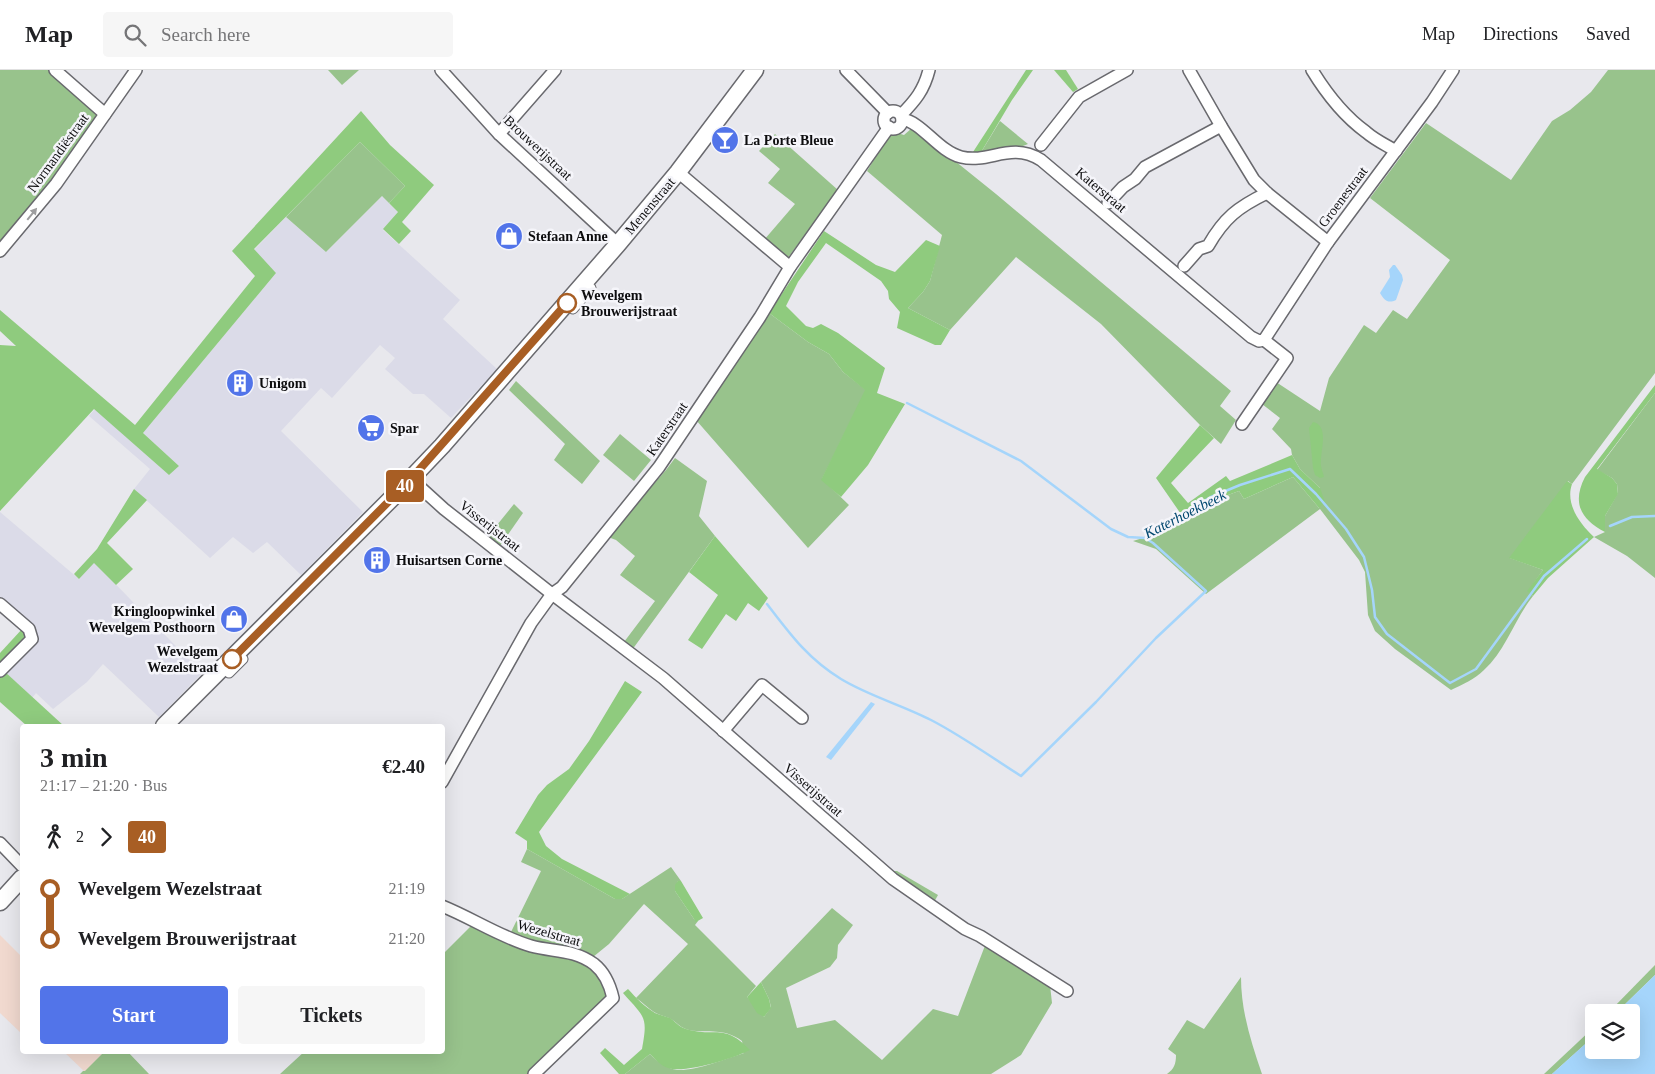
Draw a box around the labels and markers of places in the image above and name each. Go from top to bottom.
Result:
bar icon: La Porte Bleue [710,125,740,155]
place label: La Porte Bleue [744,133,833,148]
shop icon: Stefaan Anne [494,221,524,251]
place label: Stefaan Anne [528,229,608,244]
place label: Wevelgem Brouwerijstraat [581,288,677,319]
marker: Wevelgem Brouwerijstraat [557,293,577,313]
building icon: Unigom [225,368,255,398]
place label: Unigom [259,376,307,391]
supermarket icon: Spar [356,413,386,443]
place label: Spar [390,421,419,436]
building icon: Huisartsen Corne [362,545,392,575]
place label: Huisartsen Corne [396,553,502,568]
place label: Kringloopwinkel Wevelgem Posthoorn [89,604,215,635]
shop icon: Kringloopwinkel Wevelgem Posthoorn [219,604,249,634]
place label: Wevelgem Wezelstraat [147,644,218,675]
marker: Wevelgem Wezelstraat [222,649,242,669]

